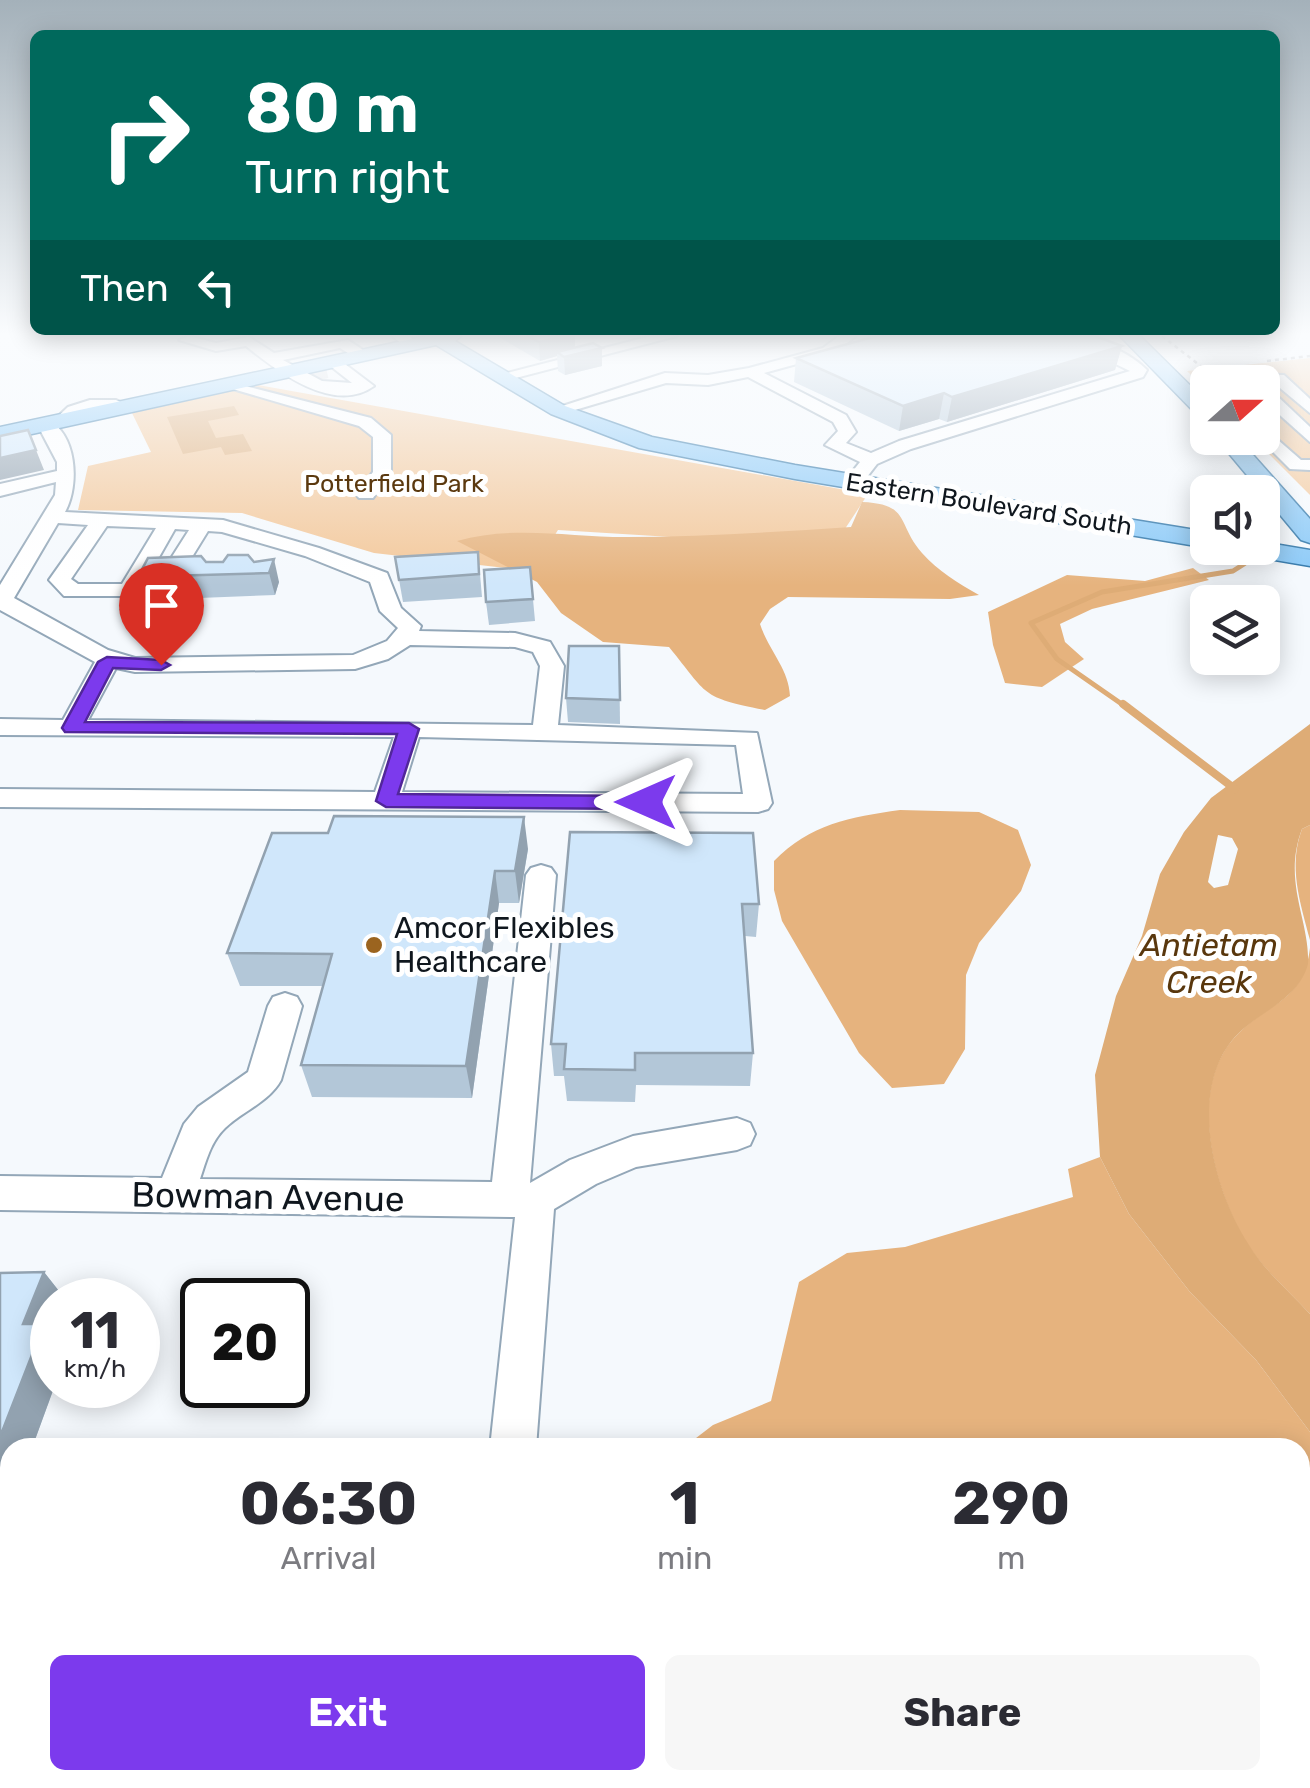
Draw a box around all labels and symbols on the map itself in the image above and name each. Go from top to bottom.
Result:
north arrow [1190,365,1280,455]
street label: Eastern Boulevard South [844,467,1134,541]
park label: Potterfield Park [304,469,484,498]
pin [119,563,204,666]
position arrow [594,750,698,854]
place label: Amcor Flexibles Healthcare [394,910,615,980]
water label: Antietam Creek [1138,926,1278,1001]
marker: Amcor Flexibles Healthcare [363,934,385,956]
street label: Bowman Avenue [131,1174,405,1220]
speed limit sign: 20 [180,1278,310,1408]

